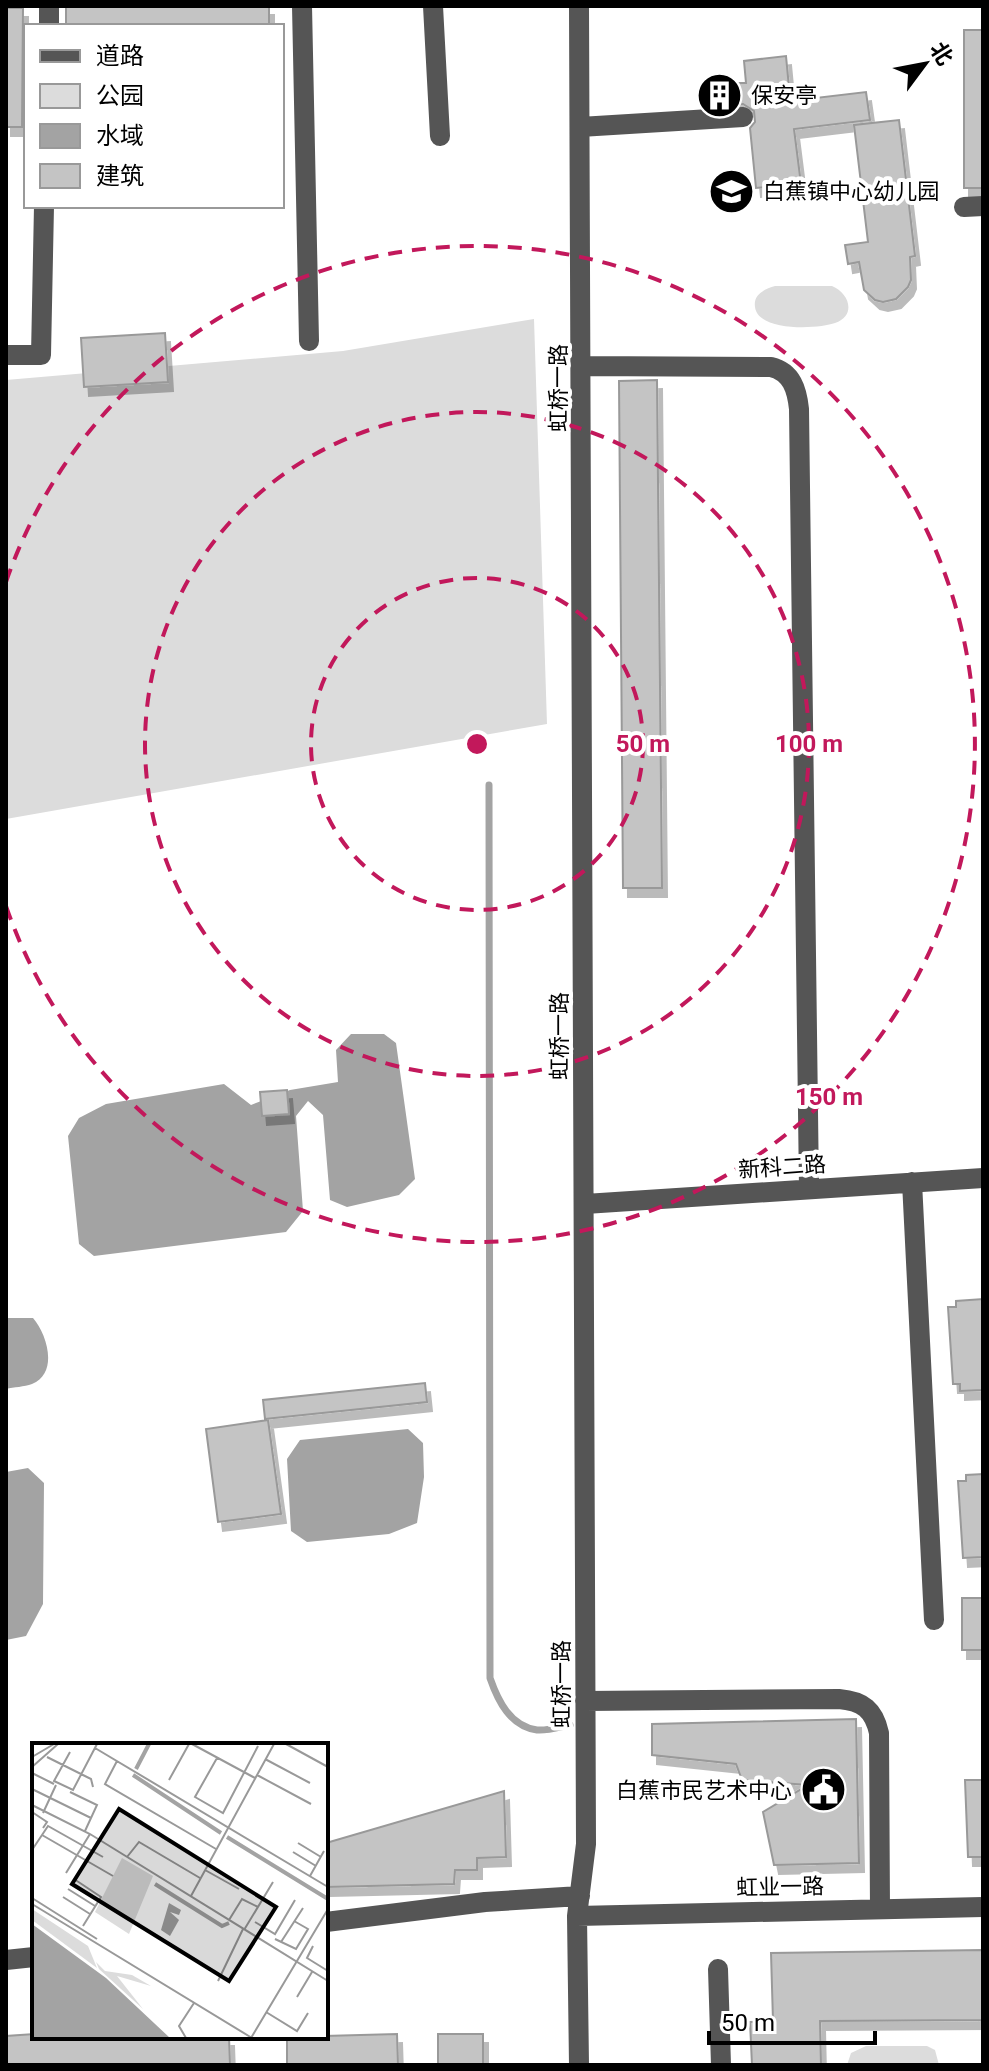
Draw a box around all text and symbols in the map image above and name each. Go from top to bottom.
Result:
legend [24,24,284,208]
north arrow [885,24,965,104]
text: 北 [925,38,958,70]
text: 道路 [96,42,144,70]
building icon: 保安亭 [696,71,744,119]
text: 公园 [96,82,144,110]
place label: 保安亭 [751,83,817,108]
text: 水域 [96,122,144,150]
text: 建筑 [96,162,144,190]
school or university icon: 白蕉镇中心幼儿园 [708,167,756,215]
place label: 白蕉镇中心幼儿园 [763,179,939,204]
street label: 虹桥一路 [546,344,571,432]
centre of rings [463,730,491,758]
text: 50 m [616,730,670,758]
text: 100 m [775,730,843,758]
street label: 虹桥一路 [547,992,572,1080]
text: 150 m [795,1083,863,1111]
street label: 新科二路 [737,1151,827,1183]
street label: 虹桥一路 [549,1640,574,1728]
inset map [32,1743,328,2039]
public building icon: 白蕉市民艺术中心 [799,1766,847,1814]
place label: 白蕉市民艺术中心 [616,1778,792,1803]
street label: 虹业一路 [736,1874,824,1900]
scale bar [709,1995,875,2045]
text: 50 m [721,2009,775,2037]

